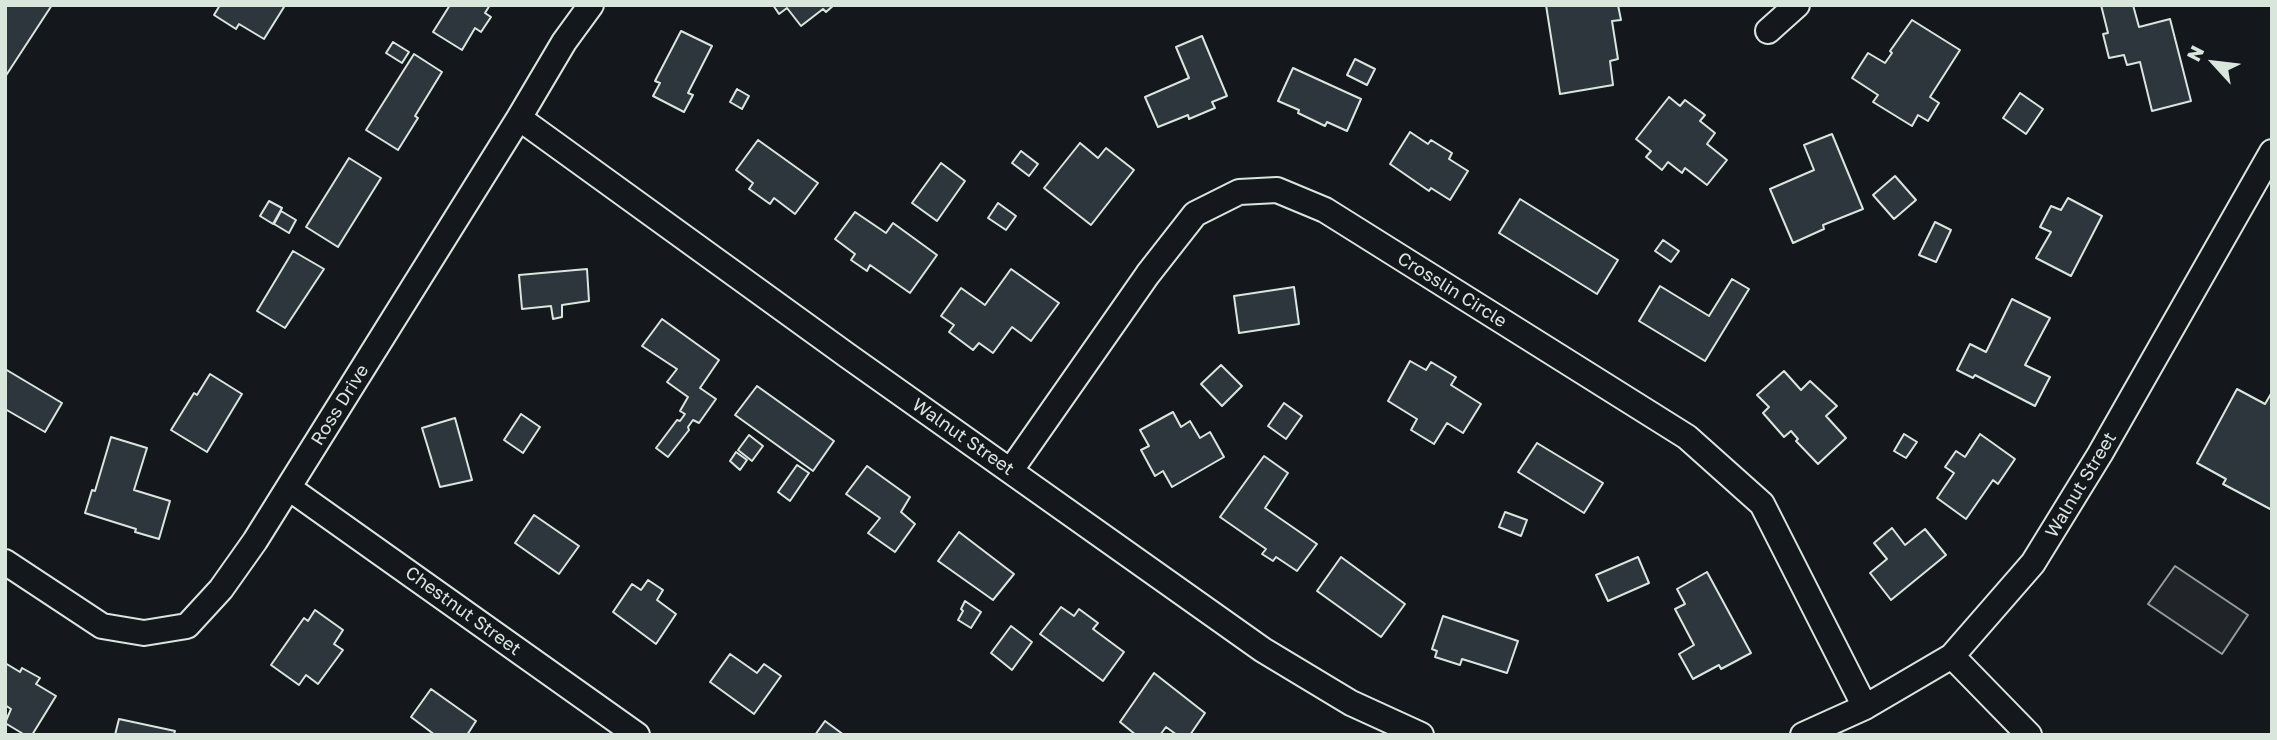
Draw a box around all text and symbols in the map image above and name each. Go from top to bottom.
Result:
north arrow [2179,28,2249,98]
text: N [2181,42,2208,65]
street label: Crosslin Circle [1393,248,1511,332]
street label: Ross Drive [307,361,373,449]
street label: Walnut Street [908,394,1018,480]
street label: Walnut Street [2041,428,2121,542]
street label: Chestnut Street [401,562,525,660]

